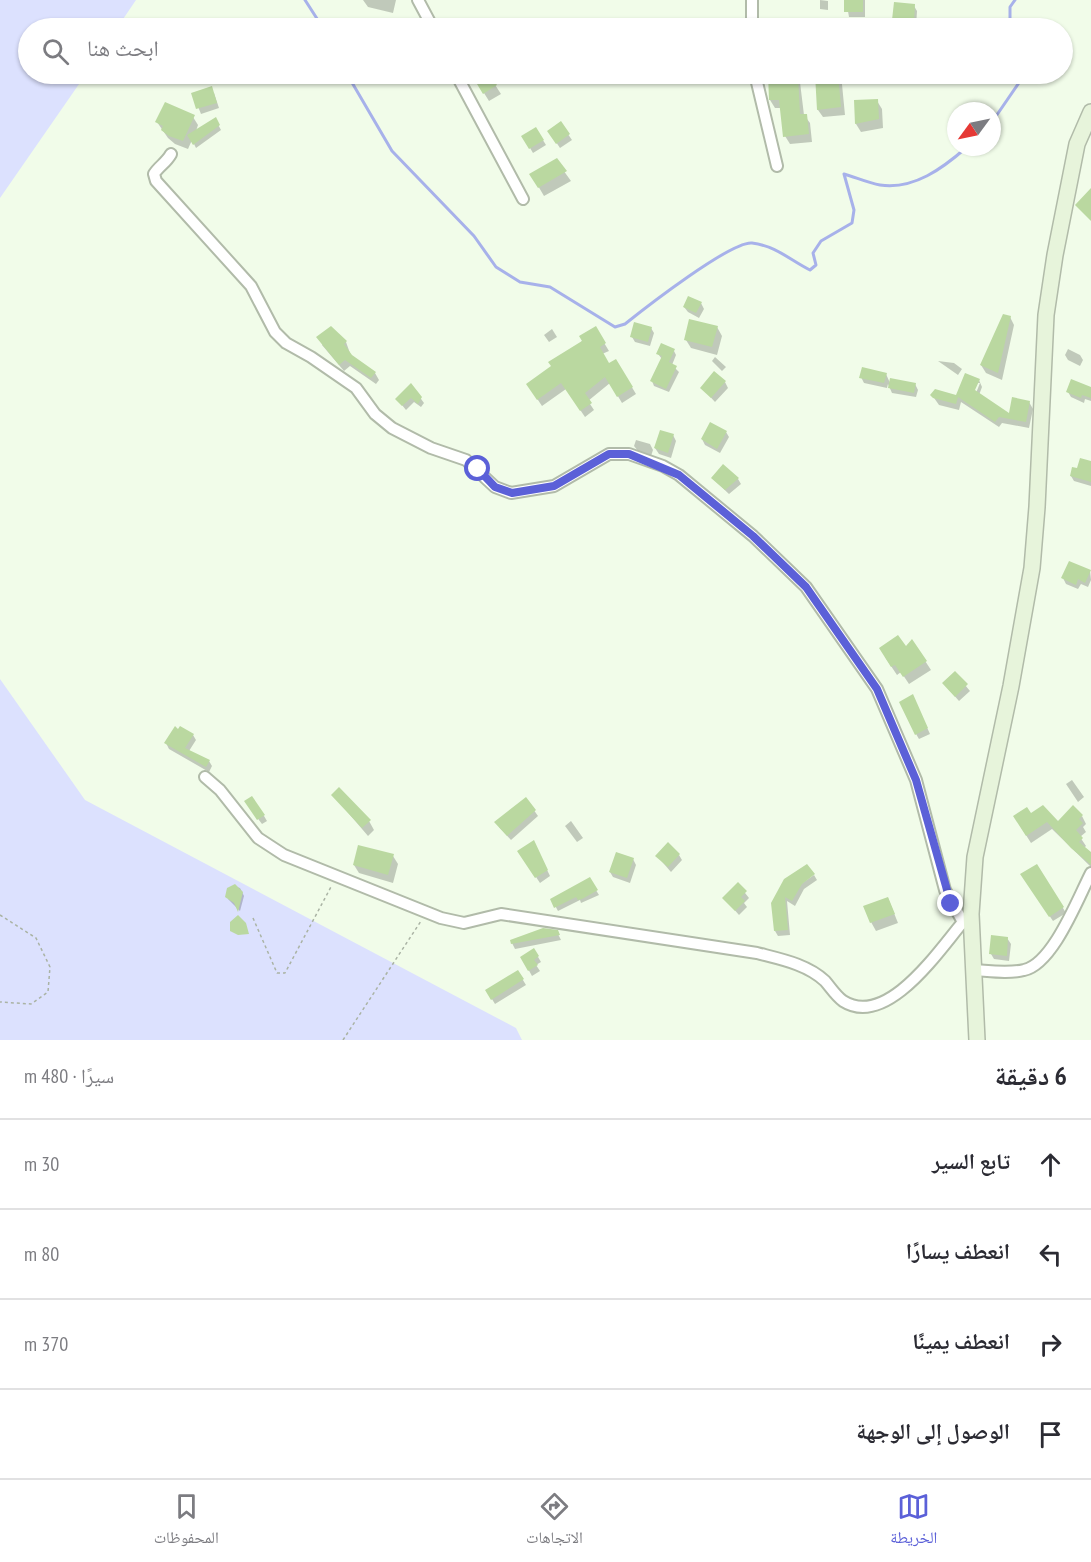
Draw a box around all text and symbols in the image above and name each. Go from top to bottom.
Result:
search box [18,18,1073,84]
text: ابحث هنا [87,34,159,62]
icon: search [39,35,72,68]
north arrow [947,102,1001,156]
route start [464,455,490,481]
route end [937,890,963,916]
text: 6 دقيقة [995,1059,1067,1092]
text: سيرًا · 480 m [24,1063,114,1089]
text: تابع السير [932,1147,1010,1175]
icon: ahead [1034,1148,1067,1181]
text: 30 m [24,1151,59,1177]
text: انعطف يسارًا [906,1237,1010,1265]
icon: left [1034,1238,1067,1271]
text: 80 m [24,1241,59,1267]
text: انعطف يمينًا [912,1327,1010,1355]
icon: right [1034,1328,1067,1361]
text: 370 m [24,1331,68,1357]
text: الوصول إلى الوجهة [856,1417,1010,1445]
icon: arrive [1034,1418,1067,1451]
tab: المحفوظات [154,1490,219,1553]
tab: الاتجاهات [526,1490,583,1553]
tab: الخريطة [890,1490,937,1553]

